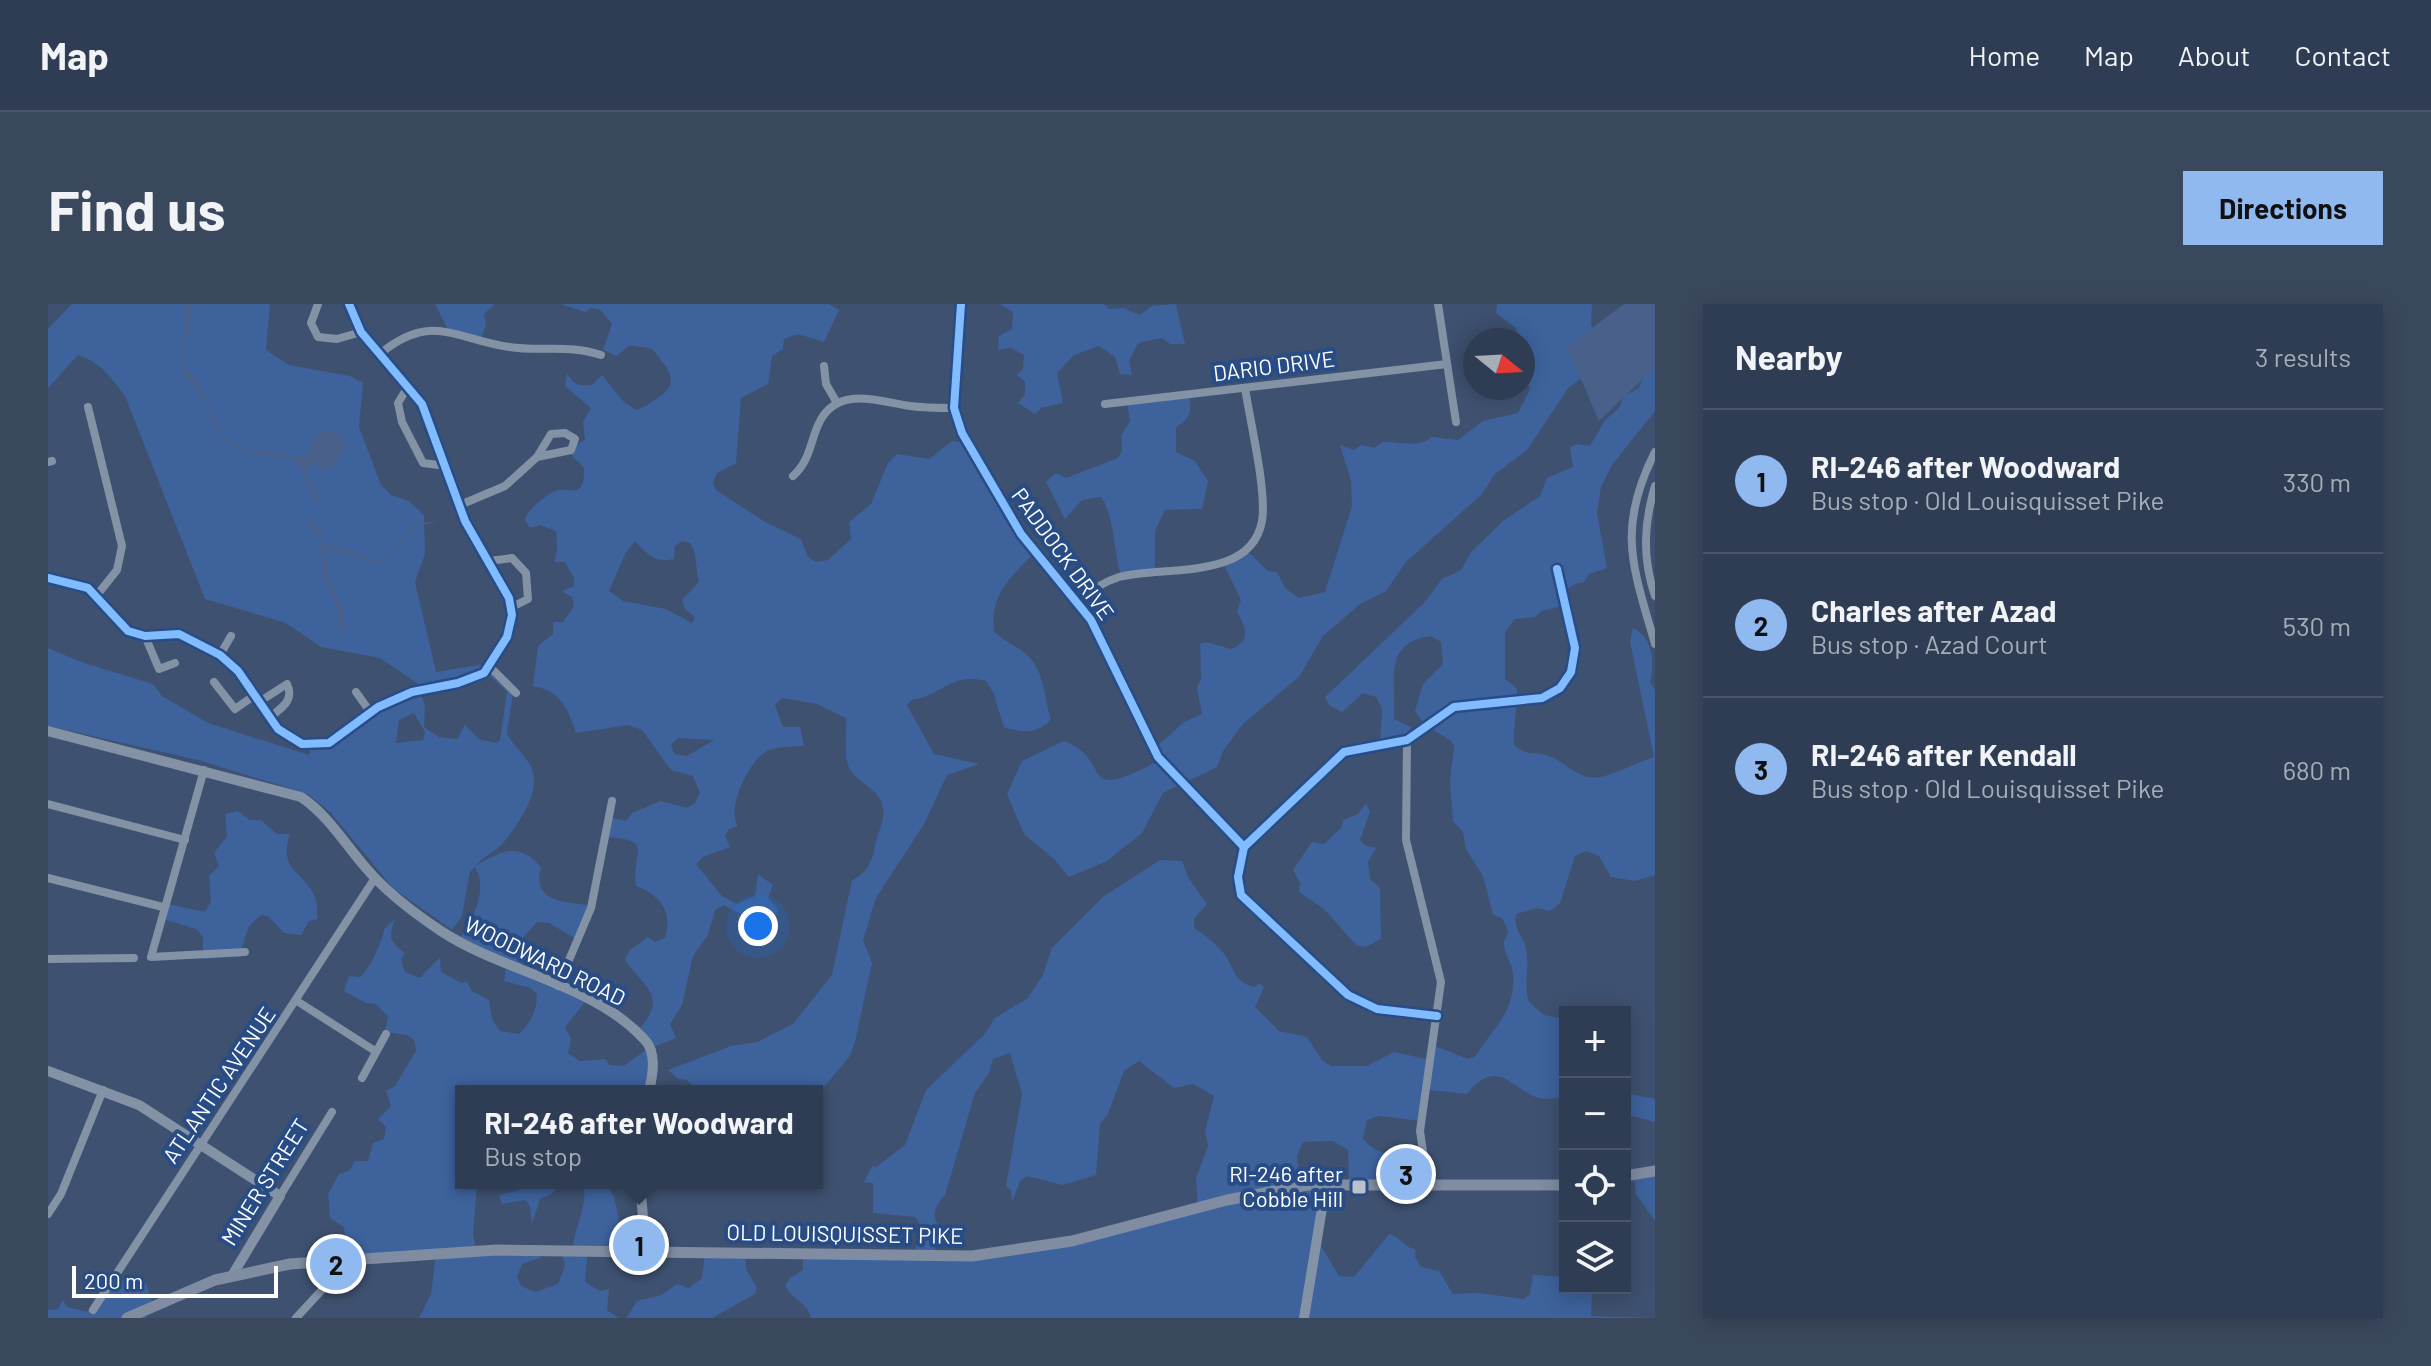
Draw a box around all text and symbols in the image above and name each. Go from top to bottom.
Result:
text: Map [40,32,109,78]
text: Home [1969,38,2040,72]
text: Map [2084,38,2134,72]
text: About [2178,38,2250,72]
text: Contact [2294,38,2391,72]
button: Directions [2183,171,2383,245]
text: Find us [48,175,226,242]
north arrow [1463,328,1535,400]
text: Nearby [1735,336,1843,377]
text: 3 results [2255,341,2351,372]
street label: DARIO DRIVE [1212,345,1336,385]
text: RI-246 after Woodward [1811,448,2120,484]
text: 1 [1756,466,1766,497]
text: 330 m [2283,466,2351,497]
street label: PADDOCK DRIVE [1007,482,1120,624]
text: Bus stop · Old Louisquisset Pike [1811,484,2164,515]
text: Charles after Azad [1811,592,2056,628]
text: 2 [1754,610,1768,641]
text: 530 m [2283,610,2351,641]
text: Bus stop · Azad Court [1811,628,2048,659]
text: RI-246 after Kendall [1811,736,2077,772]
text: 3 [1754,754,1768,785]
text: 680 m [2283,754,2351,785]
text: Bus stop · Old Louisquisset Pike [1811,772,2164,803]
your location [738,906,778,946]
street label: WOODWARD ROAD [461,910,630,1010]
street label: ATLANTIC AVENUE [156,1001,280,1167]
map controls [1559,1006,1631,1294]
button: + [1559,1006,1631,1078]
button: − [1559,1078,1631,1150]
popup [455,1085,823,1189]
text: RI-246 after Woodward [484,1104,794,1140]
street label: MINER STREET [215,1113,314,1250]
text: Bus stop [484,1140,582,1171]
pin: 3 [1380,1144,1432,1204]
button: locate [1559,1150,1631,1222]
place label: RI-246 after Cobble Hill [1229,1160,1343,1211]
marker: RI-246 after Cobble Hill [1350,1178,1368,1196]
pin: 1 [613,1215,665,1275]
street label: OLD LOUISQUISSET PIKE [726,1218,964,1248]
button: layers [1559,1222,1631,1294]
pin: 2 [310,1234,362,1294]
scale bar [72,1262,278,1298]
text: 200 m [84,1267,143,1293]

